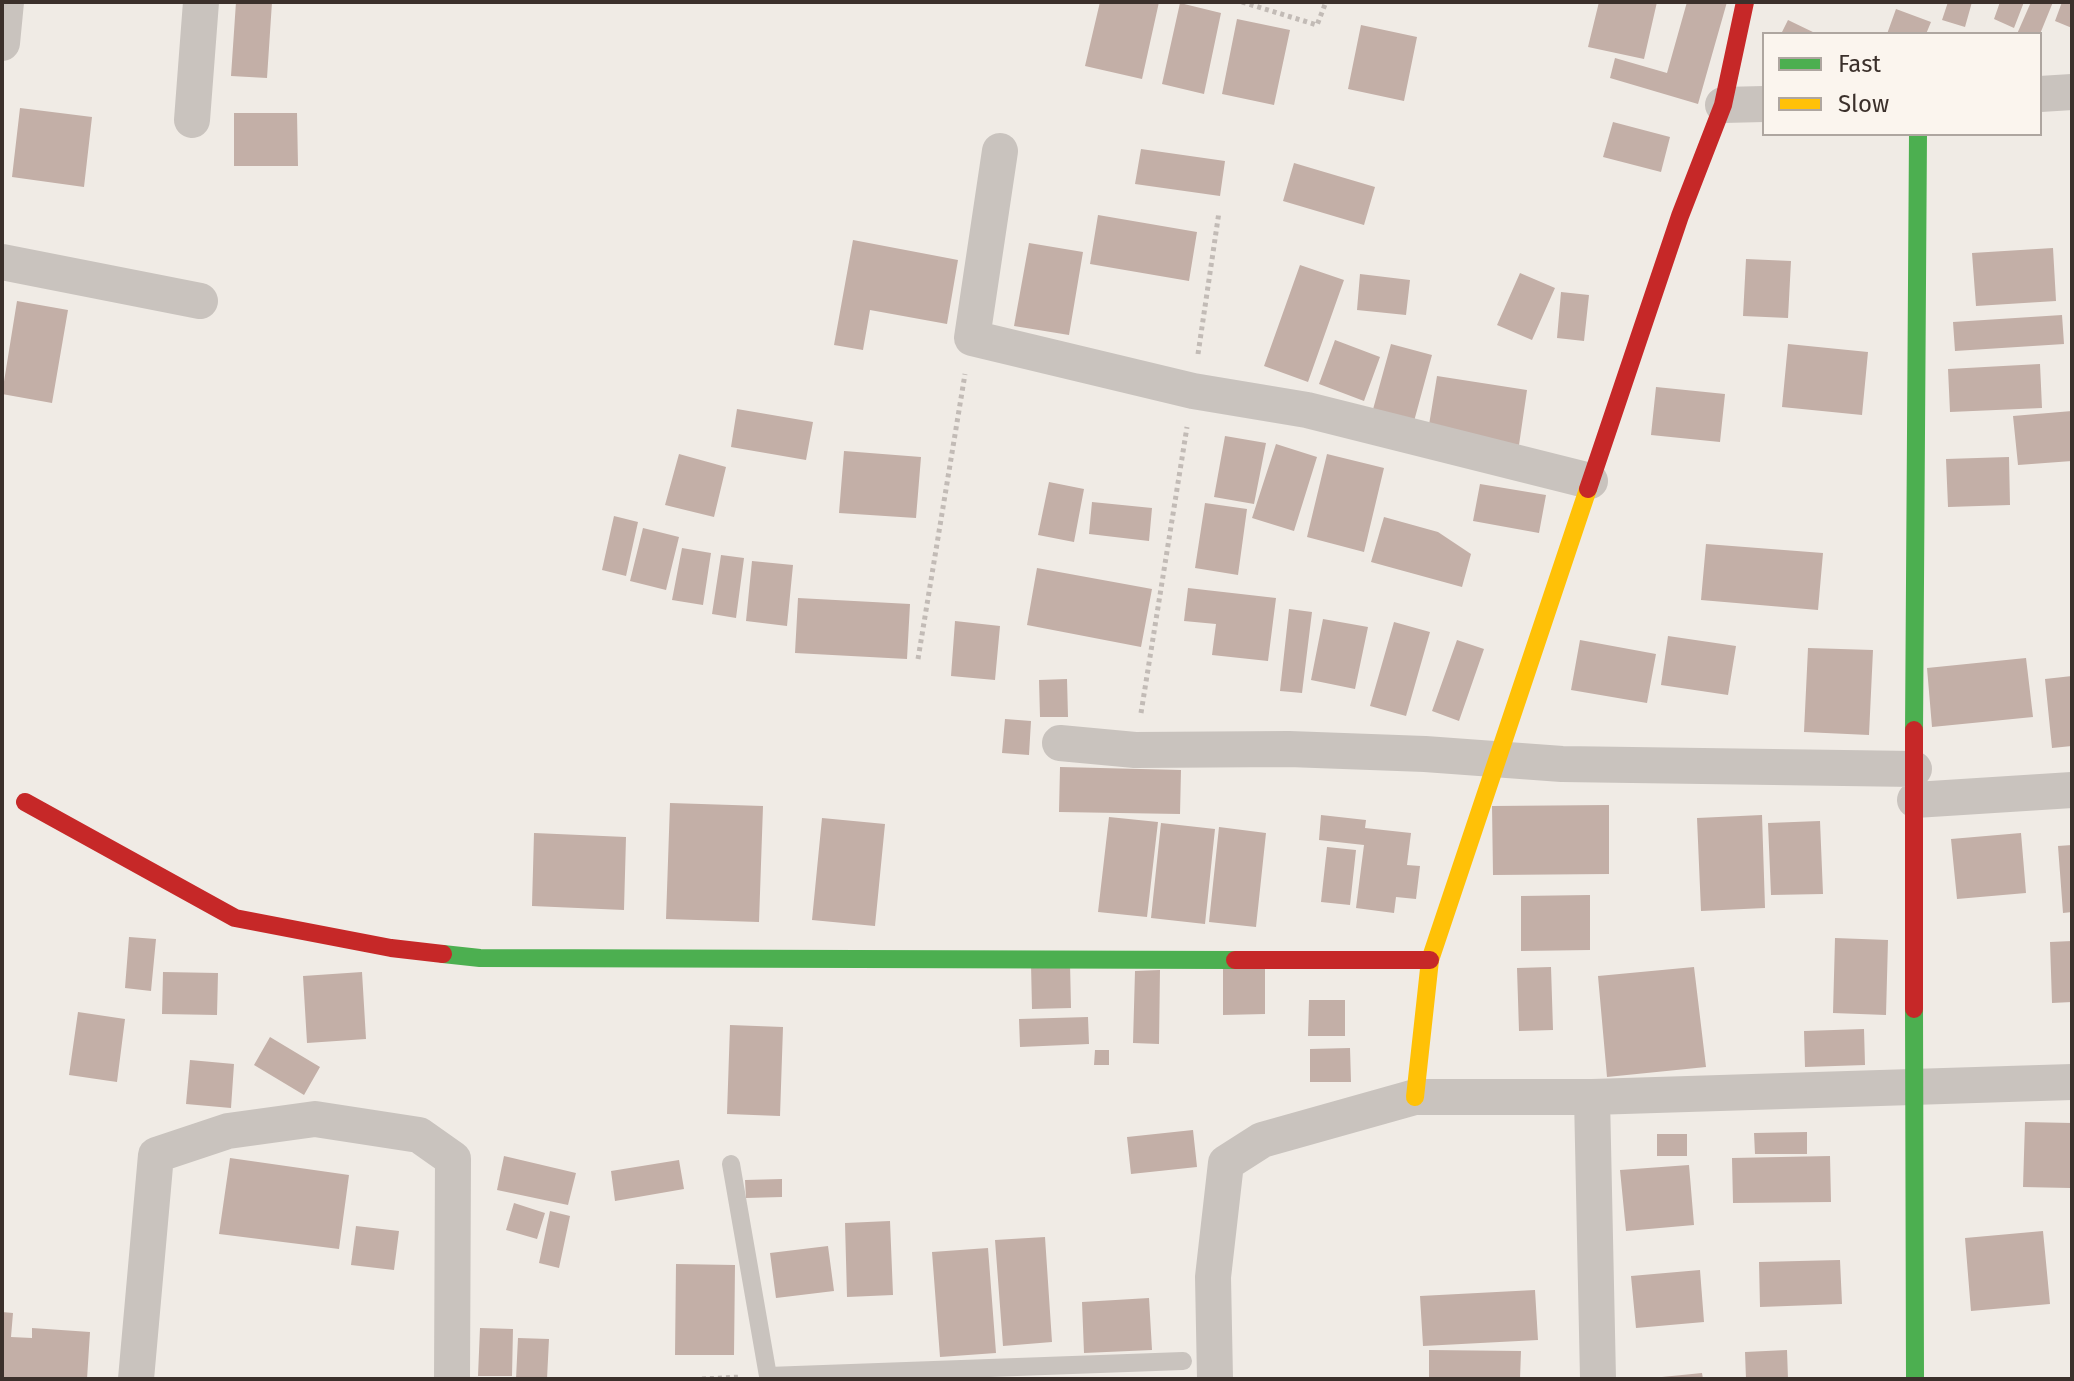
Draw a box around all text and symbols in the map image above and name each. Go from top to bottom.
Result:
legend [1762,32,2042,136]
text: Fast [1838,50,1881,78]
text: Slow [1838,90,1889,118]

